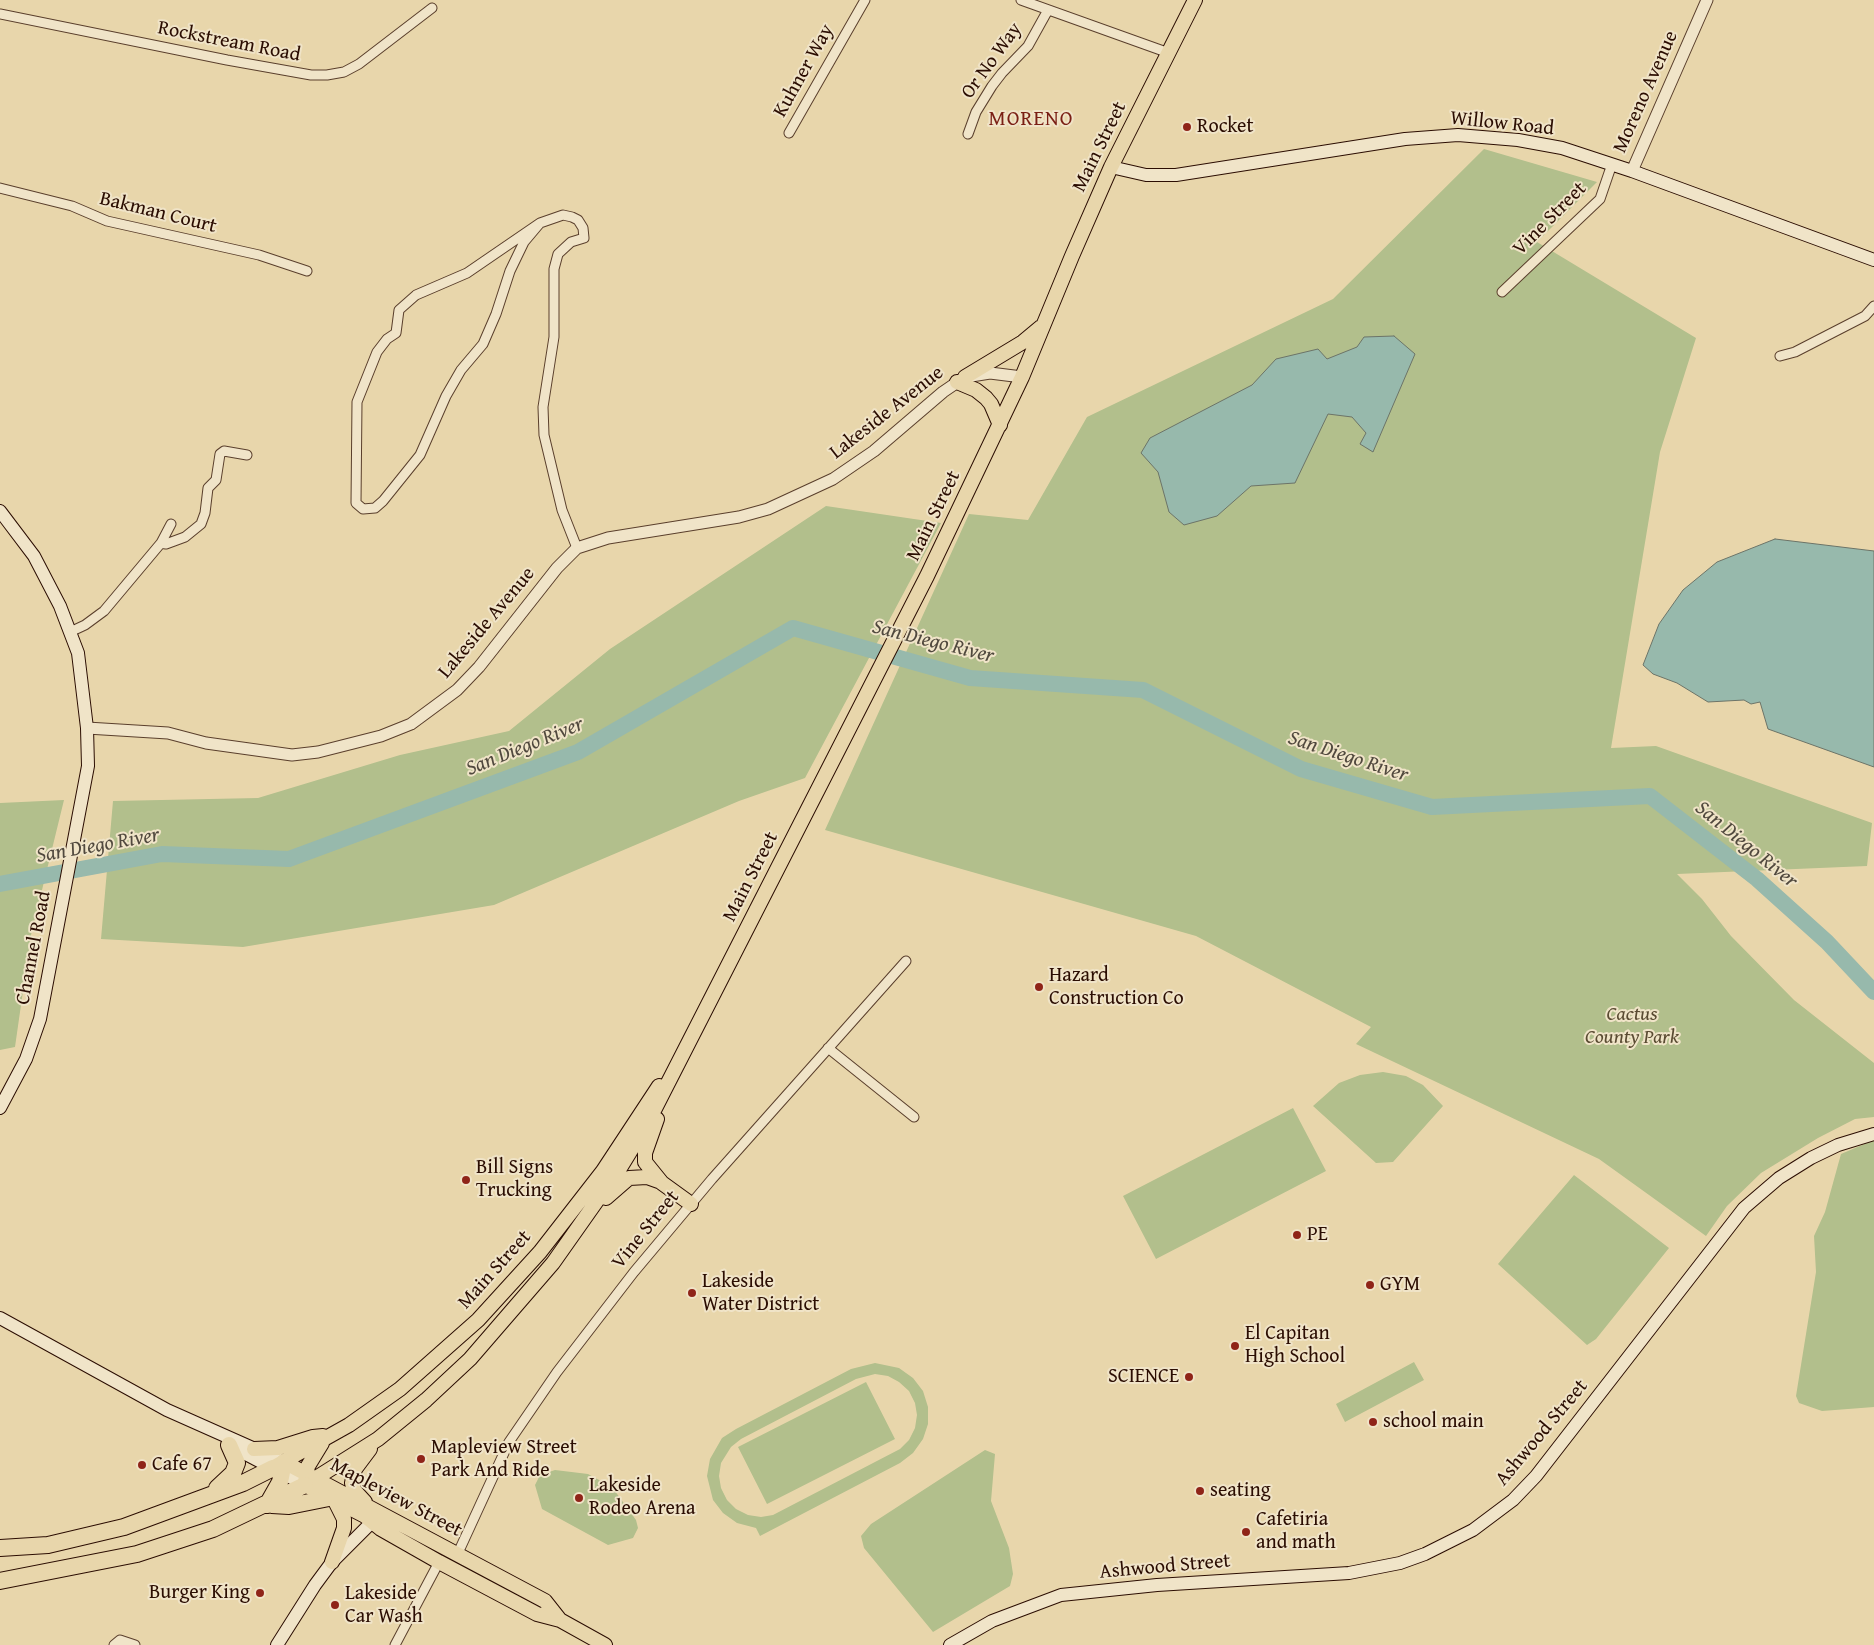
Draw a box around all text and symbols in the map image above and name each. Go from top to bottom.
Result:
street label: Rockstream Road [156,16,302,68]
street label: Or No Way [956,18,1028,104]
street label: Kuhner Way [769,20,839,122]
street label: Moreno Avenue [1608,27,1684,157]
street label: Main Street [1068,98,1132,196]
district label: MORENO [988,107,1074,133]
street label: Willow Road [1449,107,1555,141]
place label: Rocket [1197,115,1253,139]
marker: Rocket [1181,121,1193,133]
street label: Vine Street [1508,177,1592,261]
street label: Bakman Court [97,187,219,239]
street label: Lakeside Avenue [825,361,949,465]
street label: Main Street [902,467,966,565]
street label: Lakeside Avenue [434,563,540,683]
water label: San Diego River [869,615,997,669]
water label: San Diego River [463,712,587,782]
water label: San Diego River [1285,726,1411,788]
water label: San Diego River [1690,796,1802,894]
water label: San Diego River [34,823,162,869]
street label: Main Street [718,828,784,926]
street label: Channel Road [11,889,57,1007]
place label: Hazard Construction Co [1049,964,1184,1011]
marker: Hazard Construction Co [1033,981,1045,993]
park label: Cactus County Park [1585,1003,1679,1050]
place label: Bill Signs Trucking [476,1156,553,1203]
marker: Bill Signs Trucking [460,1174,472,1186]
street label: Vine Street [607,1186,685,1274]
place label: PE [1307,1223,1328,1247]
street label: Main Street [453,1226,537,1314]
marker: PE [1291,1229,1303,1241]
place label: Lakeside Water District [702,1270,819,1317]
place label: GYM [1380,1273,1420,1297]
marker: GYM [1364,1279,1376,1291]
marker: Lakeside Water District [686,1287,698,1299]
place label: El Capitan High School [1245,1322,1345,1369]
marker: El Capitan High School [1229,1340,1241,1352]
place label: SCIENCE [1108,1365,1179,1389]
marker: SCIENCE [1183,1371,1195,1383]
street label: Ashwood Street [1491,1375,1593,1491]
place label: school main [1383,1410,1484,1434]
marker: school main [1367,1416,1379,1428]
place label: Mapleview Street Park And Ride [431,1436,577,1483]
place label: Cafe 67 [152,1453,212,1477]
street label: Mapleview Street [326,1453,466,1543]
marker: Mapleview Street Park And Ride [415,1453,427,1465]
marker: Cafe 67 [136,1459,148,1471]
place label: Lakeside Rodeo Arena [589,1474,696,1521]
place label: seating [1210,1479,1271,1503]
marker: seating [1194,1485,1206,1497]
marker: Lakeside Rodeo Arena [573,1492,585,1504]
place label: Cafetiria and math [1256,1508,1336,1555]
marker: Cafetiria and math [1240,1526,1252,1538]
street label: Ashwood Street [1099,1549,1231,1585]
place label: Burger King [149,1581,250,1605]
place label: Lakeside Car Wash [345,1582,423,1629]
marker: Burger King [254,1587,266,1599]
marker: Lakeside Car Wash [329,1599,341,1611]

